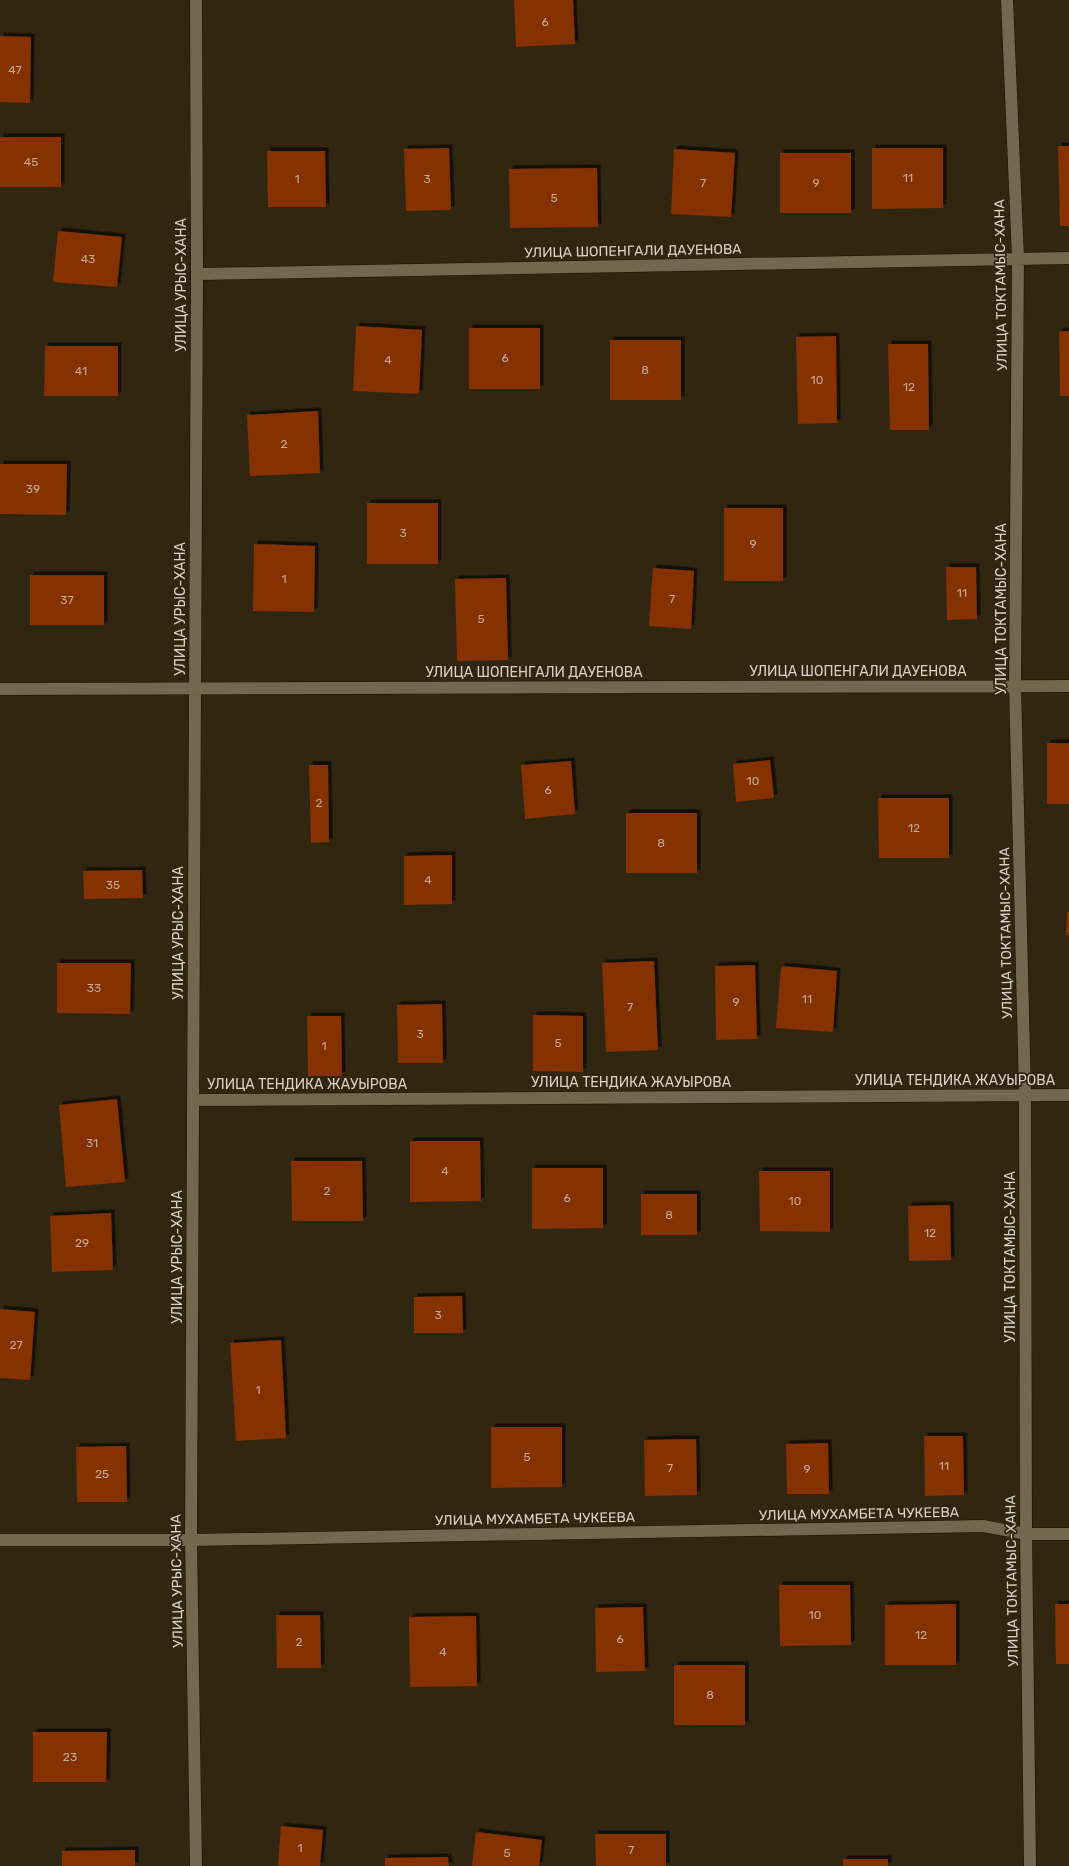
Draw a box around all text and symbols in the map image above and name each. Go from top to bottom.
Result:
house number: 6 [541,15,549,29]
house number: 47 [8,63,22,77]
house number: 45 [24,155,38,169]
house number: 11 [903,171,913,185]
house number: 1 [294,172,300,186]
house number: 3 [423,172,431,186]
house number: 7 [700,176,706,190]
house number: 9 [812,176,820,190]
house number: 5 [550,191,558,205]
street label: УЛИЦА ТОКТАМЫС-ХАНА [991,198,1011,371]
street label: УЛИЦА УРЫС-ХАНА [173,218,190,352]
street label: УЛИЦА ШОПЕНГАЛИ ДАУЕНОВА [524,241,742,261]
house number: 43 [81,252,95,266]
house number: 6 [501,351,509,365]
house number: 4 [384,353,392,367]
house number: 8 [641,363,649,377]
house number: 41 [75,364,87,378]
house number: 10 [811,373,823,387]
house number: 12 [903,380,915,394]
house number: 2 [280,437,288,451]
house number: 39 [26,482,40,496]
street label: УЛИЦА ТОКТАМЫС-ХАНА [993,523,1010,695]
house number: 3 [399,526,407,540]
house number: 9 [749,537,757,551]
street label: УЛИЦА УРЫС-ХАНА [172,542,189,676]
house number: 1 [281,572,287,586]
house number: 11 [957,586,967,600]
house number: 7 [669,592,675,606]
house number: 37 [60,593,74,607]
house number: 5 [477,612,485,626]
street label: УЛИЦА ШОПЕНГАЛИ ДАУЕНОВА [749,663,967,680]
street label: УЛИЦА ШОПЕНГАЛИ ДАУЕНОВА [425,664,643,681]
house number: 10 [747,774,759,788]
house number: 6 [544,783,552,797]
house number: 2 [315,796,323,810]
house number: 12 [908,821,920,835]
house number: 8 [657,836,665,850]
street label: УЛИЦА ТОКТАМЫС-ХАНА [996,846,1016,1019]
street label: УЛИЦА УРЫС-ХАНА [170,866,187,1000]
house number: 4 [424,873,432,887]
house number: 35 [106,878,120,892]
house number: 33 [87,981,101,995]
house number: 11 [802,992,812,1006]
house number: 9 [732,995,740,1009]
house number: 7 [627,1000,633,1014]
house number: 3 [416,1027,424,1041]
house number: 5 [554,1036,562,1050]
house number: 1 [321,1039,327,1053]
street label: УЛИЦА ТЕНДИКА ЖАУЫРОВА [855,1072,1056,1089]
street label: УЛИЦА ТЕНДИКА ЖАУЫРОВА [531,1074,732,1091]
street label: УЛИЦА ТЕНДИКА ЖАУЫРОВА [207,1076,408,1093]
house number: 31 [86,1136,98,1150]
house number: 4 [441,1164,449,1178]
street label: УЛИЦА ТОКТАМЫС-ХАНА [1002,1171,1019,1343]
house number: 2 [323,1184,331,1198]
street label: УЛИЦА УРЫС-ХАНА [169,1190,186,1324]
house number: 6 [563,1191,571,1205]
house number: 10 [789,1194,801,1208]
house number: 8 [665,1208,673,1222]
house number: 12 [924,1226,936,1240]
house number: 29 [75,1236,89,1250]
house number: 3 [434,1308,442,1322]
house number: 27 [9,1338,23,1352]
house number: 1 [255,1383,261,1397]
house number: 5 [523,1450,531,1464]
house number: 11 [939,1459,949,1473]
house number: 7 [667,1461,673,1475]
house number: 9 [803,1462,811,1476]
house number: 25 [95,1467,109,1481]
street label: УЛИЦА ТОКТАМЫС-ХАНА [1002,1494,1022,1667]
street label: УЛИЦА МУХАМБЕТА ЧУКЕЕВА [759,1504,960,1524]
street label: УЛИЦА МУХАМБЕТА ЧУКЕЕВА [435,1509,636,1529]
street label: УЛИЦА УРЫС-ХАНА [167,1513,187,1648]
house number: 10 [809,1608,821,1622]
house number: 12 [915,1628,927,1642]
house number: 6 [616,1632,624,1646]
house number: 2 [295,1635,303,1649]
house number: 4 [439,1645,447,1659]
house number: 8 [706,1688,714,1702]
house number: 23 [63,1750,77,1764]
house number: 1 [297,1841,303,1855]
house number: 7 [628,1843,634,1857]
house number: 5 [503,1846,511,1860]

